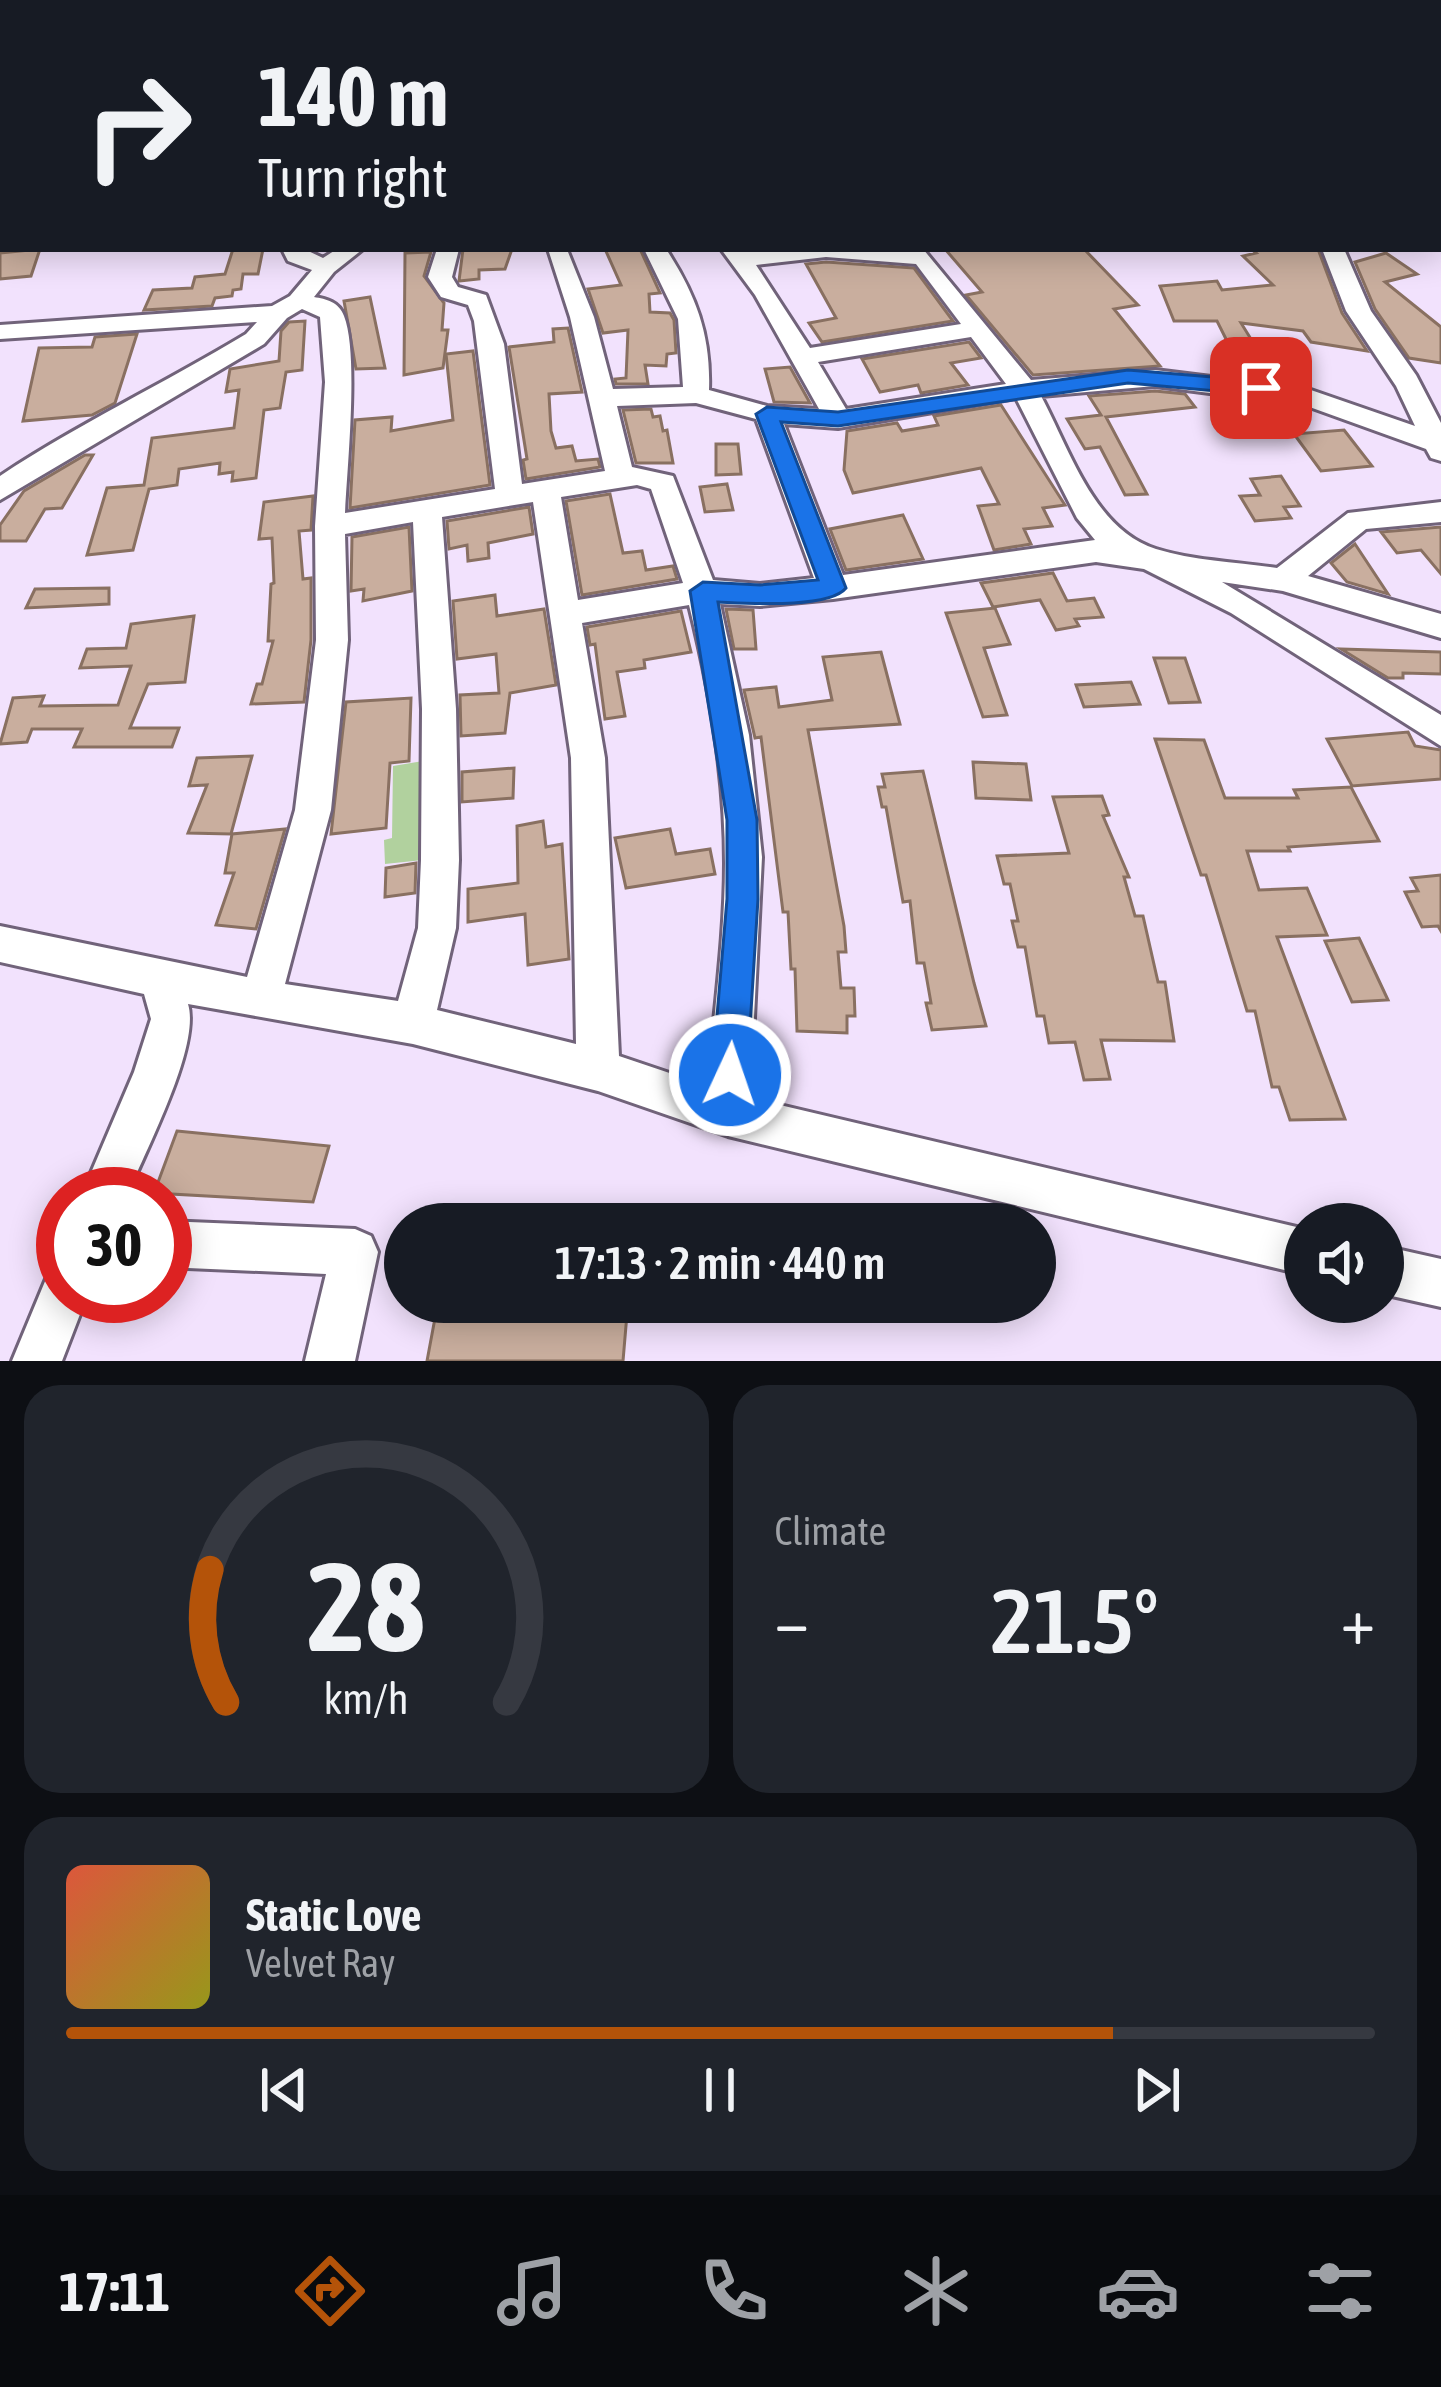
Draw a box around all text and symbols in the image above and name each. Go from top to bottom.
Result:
icon: right [60,48,216,204]
text: 140 m [258,48,448,144]
text: Turn right [258,147,448,208]
pin [1210,337,1312,439]
icon: arrive [1228,355,1294,421]
position arrow [667,1012,793,1138]
speed limit sign: 30 [36,1167,192,1323]
map controls [1284,1203,1404,1323]
button: sound [1284,1203,1404,1323]
text: 17:13 · 2 min · 440 m [555,1237,885,1289]
text: Climate [775,1509,886,1553]
text: 28 [308,1534,425,1677]
text: 21.5° [991,1569,1159,1672]
text: − [775,1582,809,1658]
text: + [1341,1582,1375,1658]
text: km/h [324,1674,409,1723]
text: Static Love [246,1889,422,1941]
text: Velvet Ray [246,1941,395,1985]
icon: previous [251,2057,317,2123]
icon: pause [687,2057,753,2123]
icon: next [1124,2057,1190,2123]
icon: directions [288,2249,372,2333]
icon: music [490,2249,574,2333]
icon: phone [692,2249,776,2333]
icon: climate [894,2249,978,2333]
icon: car [1096,2249,1180,2333]
icon: filters [1298,2249,1382,2333]
text: 17:11 [59,2261,170,2322]

